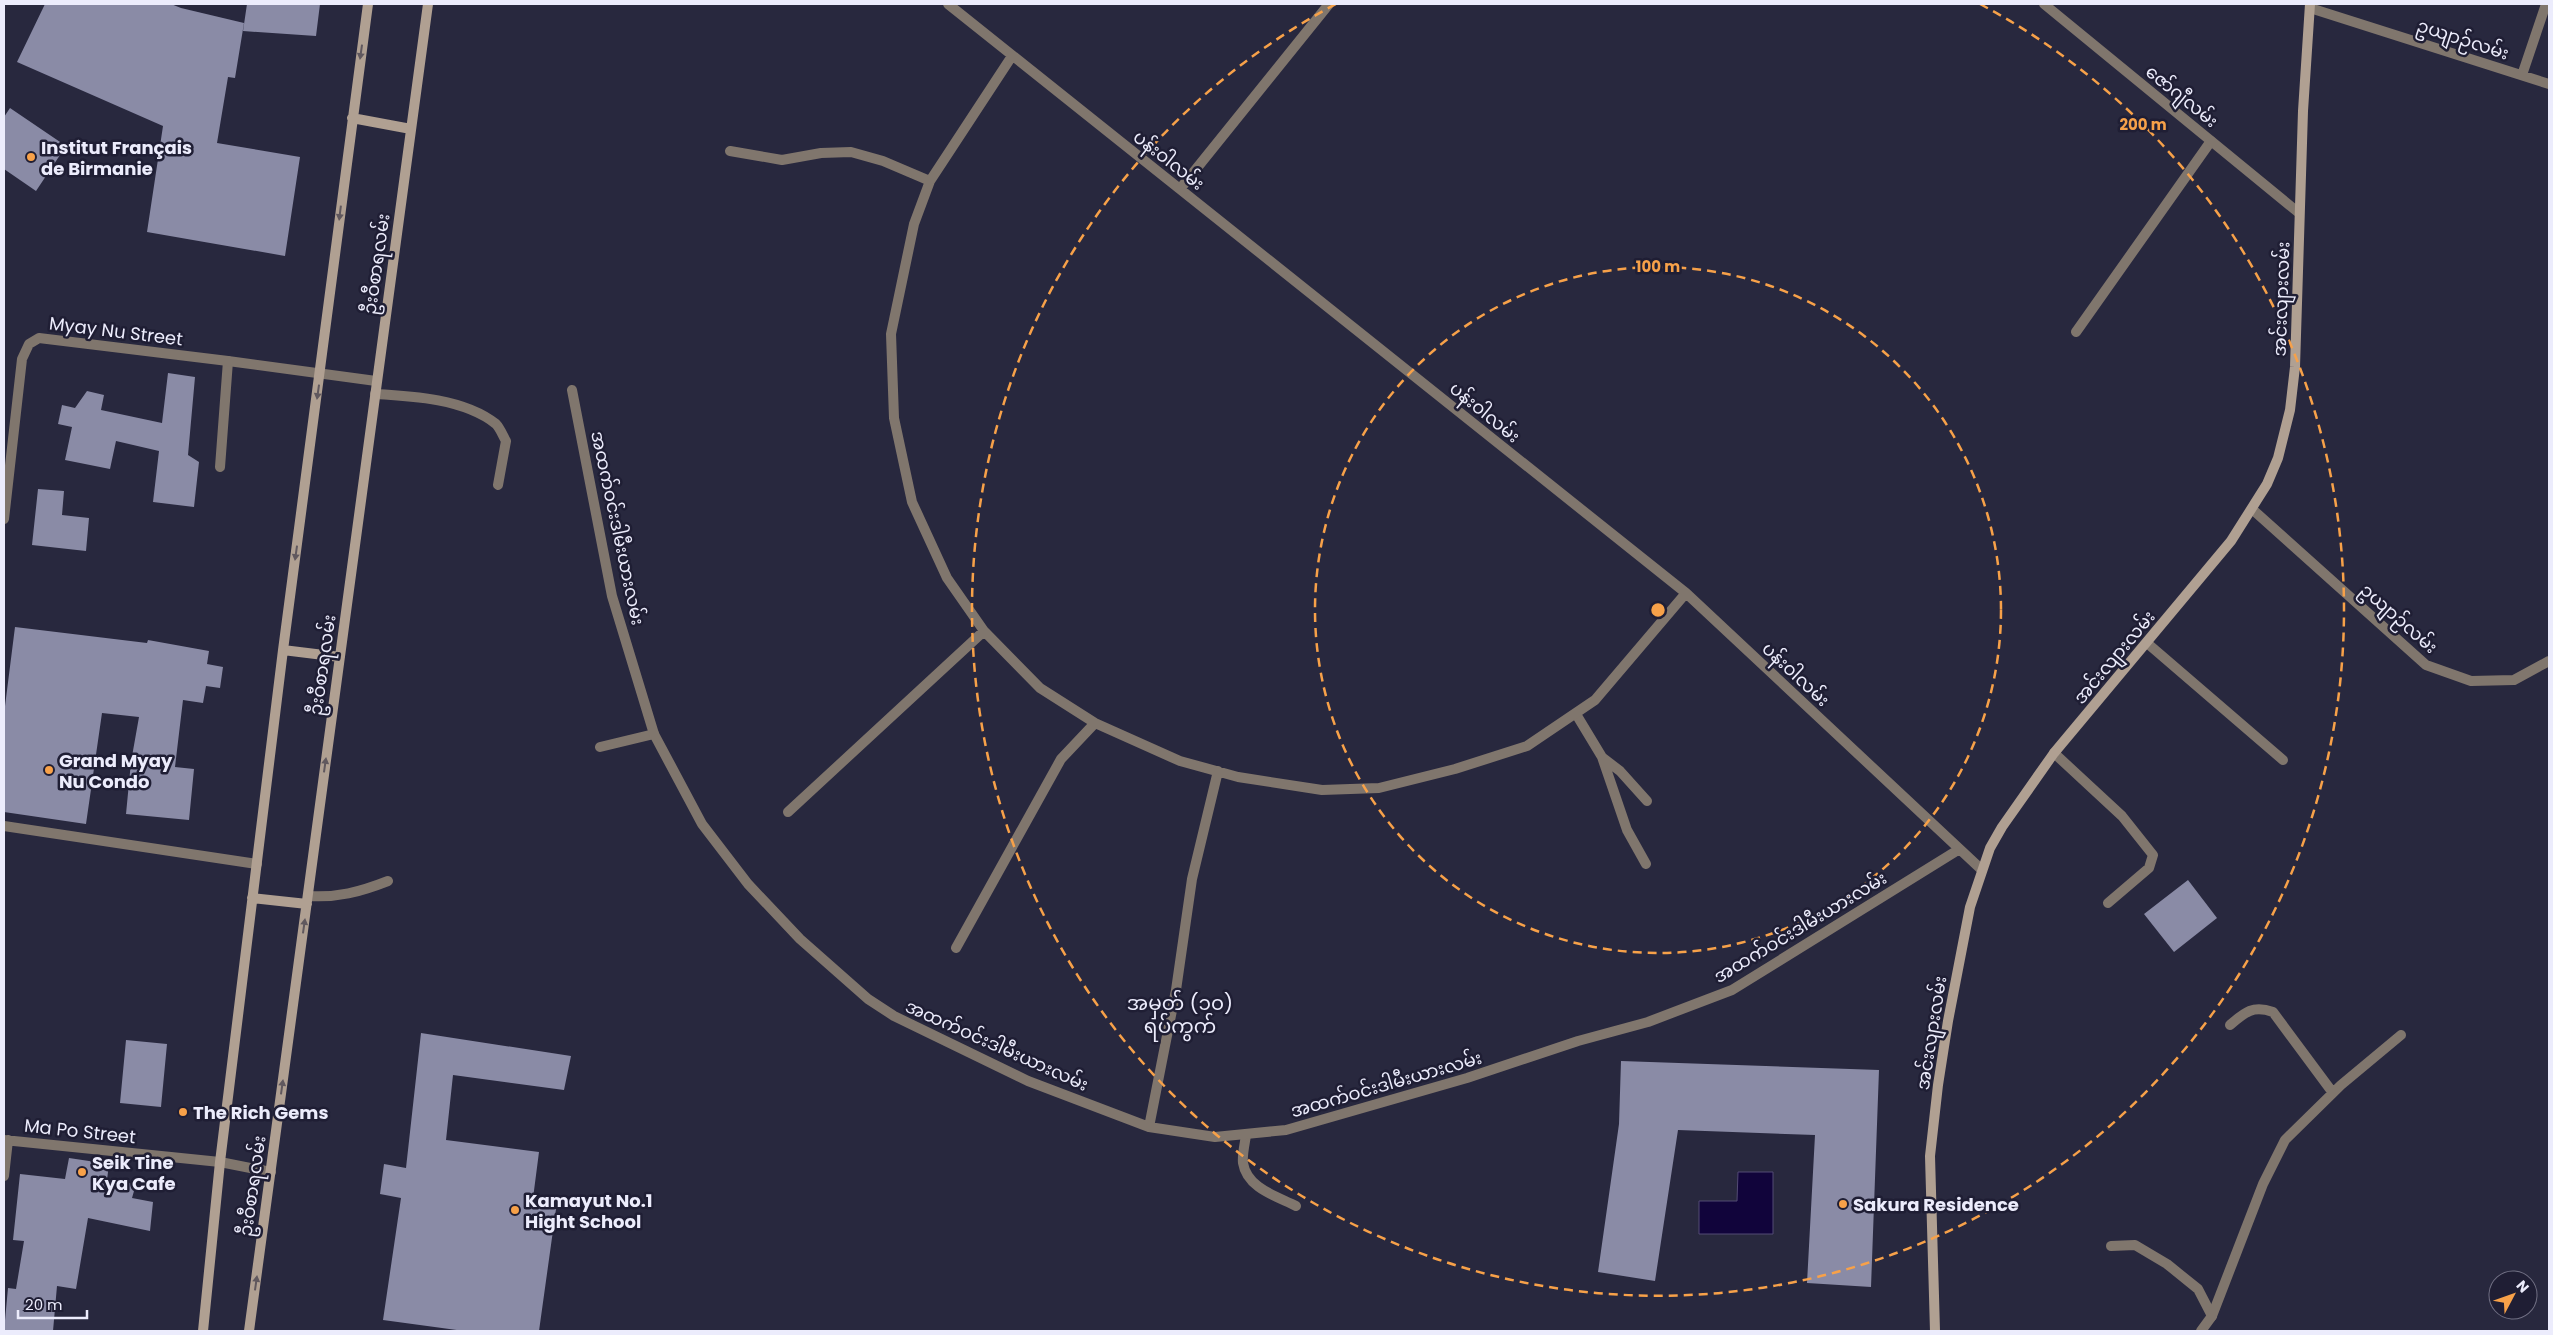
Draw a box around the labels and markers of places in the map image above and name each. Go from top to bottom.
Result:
place label: Institut Français de Birmanie [41,135,192,181]
marker: Institut Français de Birmanie [25,151,37,163]
centre of rings [1649,601,1667,619]
place label: Grand Myay Nu Condo [59,748,173,794]
marker: Grand Myay Nu Condo [43,764,55,776]
place label: The Rich Gems [193,1100,328,1125]
marker: The Rich Gems [177,1106,189,1118]
place label: Seik Tine Kya Cafe [92,1150,175,1196]
marker: Seik Tine Kya Cafe [76,1166,88,1178]
place label: Kamayut No.1 Hight School [525,1188,653,1234]
place label: Sakura Residence [1853,1192,2019,1217]
marker: Sakura Residence [1837,1198,1849,1210]
marker: Kamayut No.1 Hight School [509,1204,521,1216]

